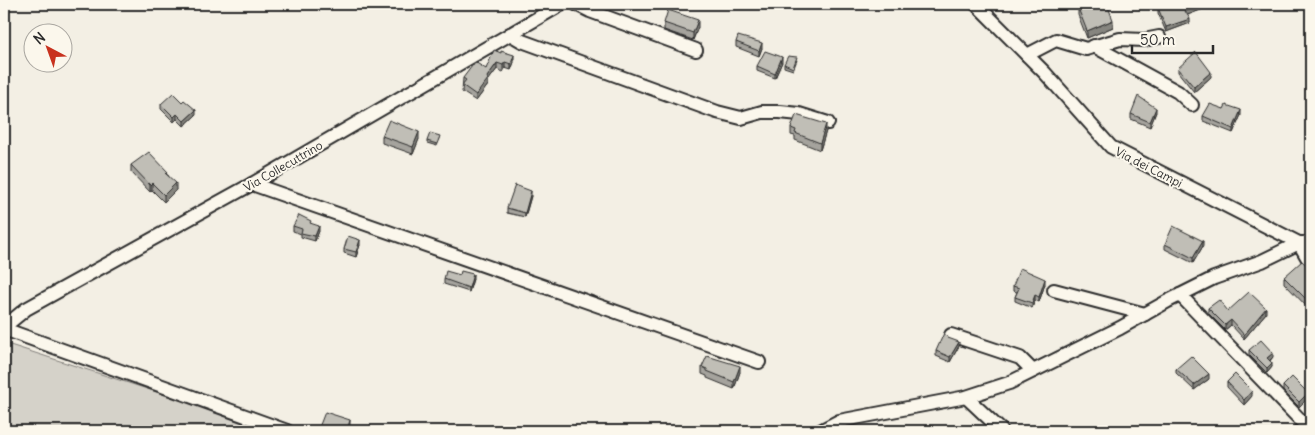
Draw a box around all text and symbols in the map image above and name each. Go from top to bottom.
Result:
north arrow [22,22,72,72]
scale bar [1132,22,1214,54]
text: N [30,28,49,48]
text: 50 m [1140,30,1175,49]
street label: Via Collecuttrino [241,137,325,195]
street label: Via dei Campi [1113,144,1185,190]

